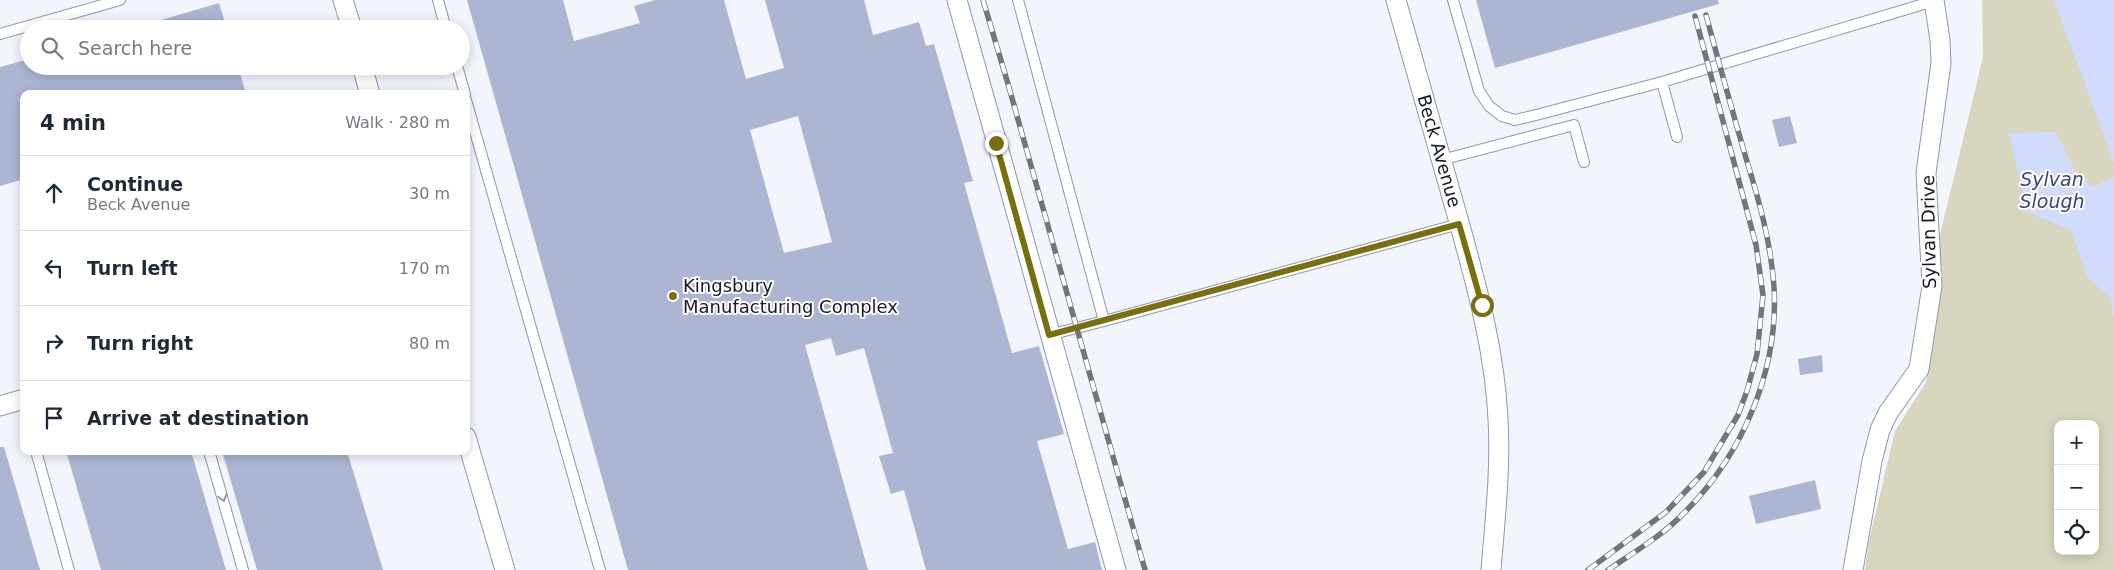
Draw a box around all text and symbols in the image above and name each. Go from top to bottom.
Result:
search box [20,20,470,75]
icon: search [38,34,66,62]
text: Search here [78,37,192,59]
street label: Beck Avenue [1413,92,1466,210]
text: 4 min [40,111,106,135]
text: Walk · 280 m [345,113,450,132]
route end [985,132,1008,155]
water label: Sylvan Slough [2019,168,2085,212]
text: Continue [87,173,183,195]
street label: Sylvan Drive [1917,175,1940,289]
icon: ahead [40,179,68,207]
text: 30 m [409,184,450,203]
text: Beck Avenue [87,195,190,214]
icon: left [40,254,68,282]
text: Turn left [87,257,178,279]
text: 170 m [399,259,450,278]
place label: Kingsbury Manufacturing Complex [683,275,898,317]
marker: Kingsbury Manufacturing Complex [667,290,679,302]
route start [1471,294,1494,317]
icon: right [40,329,68,357]
text: Turn right [87,332,193,354]
text: 80 m [409,334,450,353]
icon: arrive [40,404,68,432]
text: Arrive at destination [87,407,309,429]
map controls [2054,420,2099,555]
button: + [2054,420,2099,465]
button: − [2054,465,2099,510]
one-way arrow [217,494,227,502]
button: locate [2054,510,2099,555]

